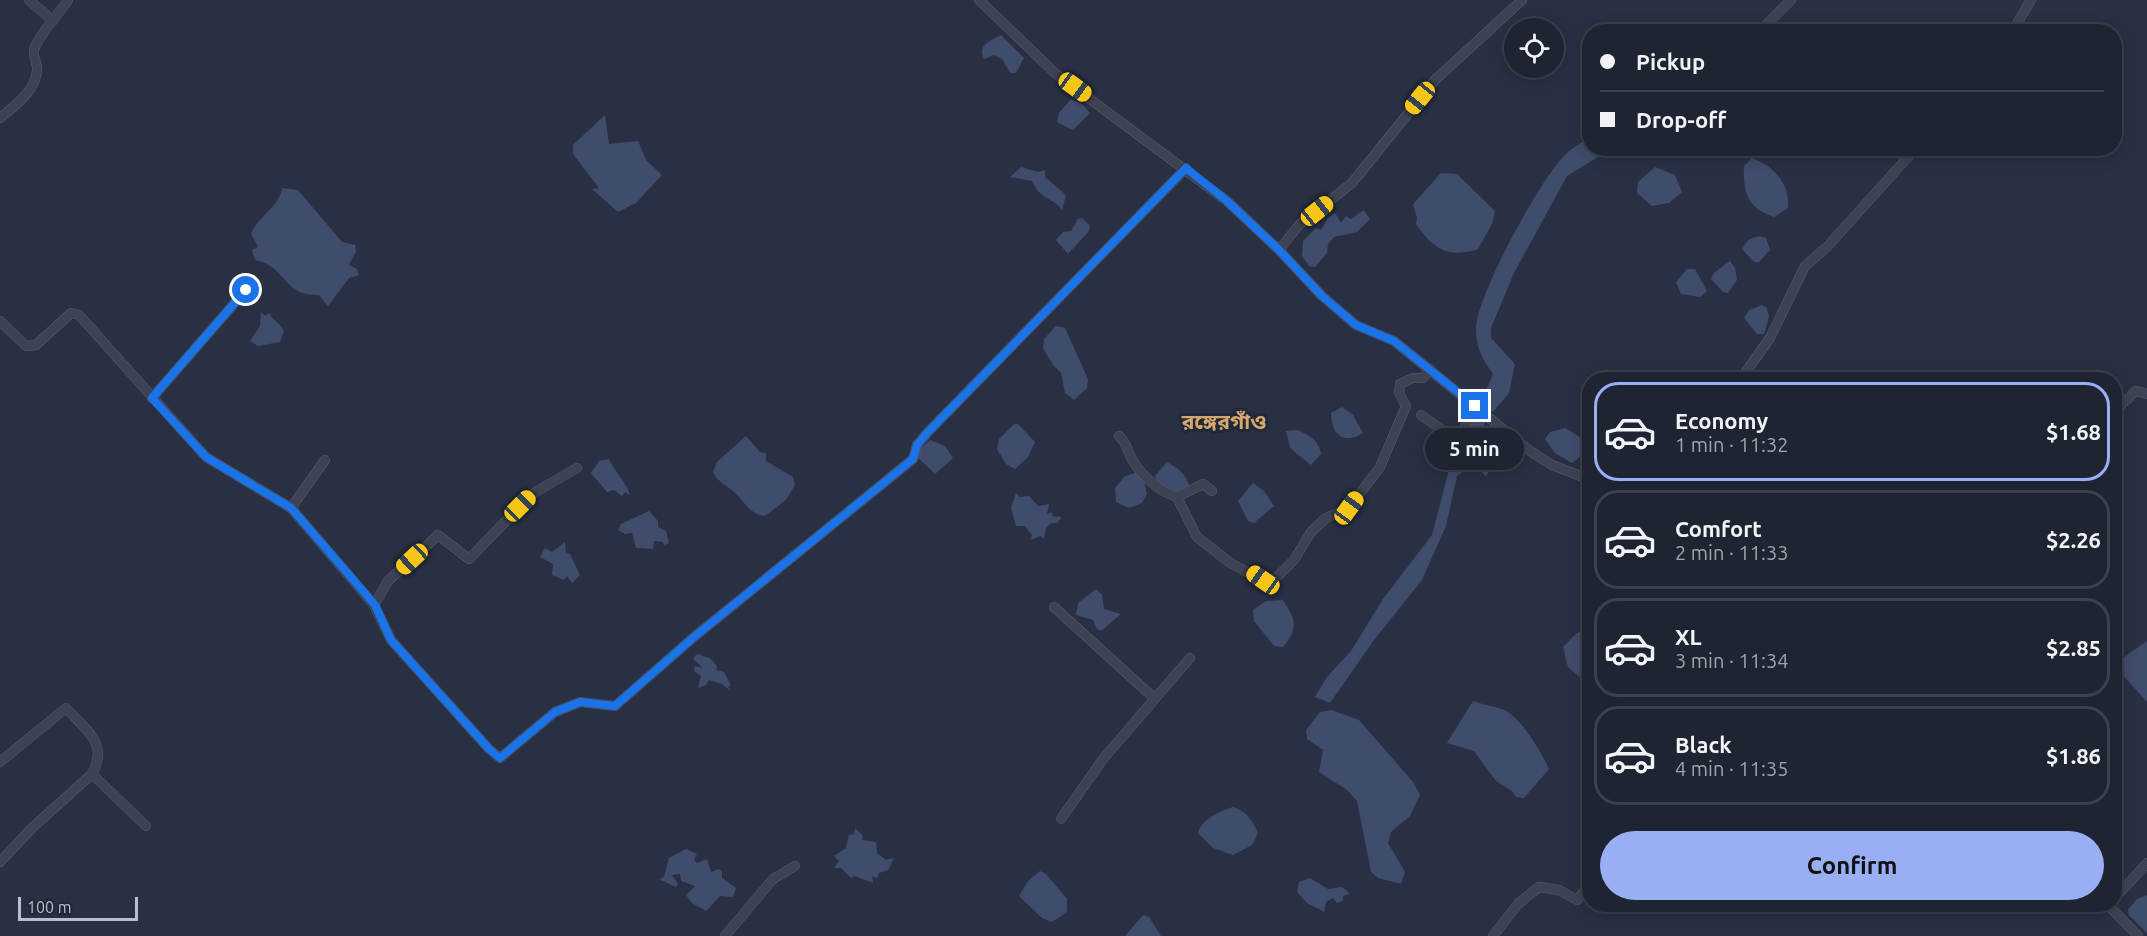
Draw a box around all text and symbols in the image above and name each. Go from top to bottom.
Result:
map controls [1504,18,1564,78]
button: locate [1504,18,1564,78]
text: Pickup [1636,49,1705,74]
car [1055,69,1095,105]
car [1402,78,1438,118]
text: Drop-off [1636,107,1726,132]
car [1297,193,1337,229]
route start [232,276,259,303]
route end [1461,392,1488,419]
icon: car [1603,405,1657,459]
text: Economy [1675,408,1768,433]
district label: রঙ্গেরগাঁও [1181,409,1266,433]
text: $1.68 [2046,419,2101,444]
callout: 5 min [1426,427,1524,469]
text: 1 min · 11:32 [1675,433,1789,456]
text: 5 min [1449,437,1500,460]
car [501,487,539,525]
car [1331,488,1367,528]
icon: car [1603,513,1657,567]
text: Comfort [1675,516,1762,541]
text: $2.26 [2046,527,2101,552]
car [393,540,431,578]
text: 2 min · 11:33 [1675,541,1789,564]
car [1243,562,1283,598]
icon: car [1603,621,1657,675]
text: XL [1675,624,1702,649]
text: $2.85 [2046,635,2101,660]
text: 3 min · 11:34 [1675,649,1789,672]
icon: car [1603,729,1657,783]
text: Black [1675,732,1732,757]
text: $1.86 [2046,743,2101,768]
text: 4 min · 11:35 [1675,757,1789,780]
button: Confirm [1600,831,2104,900]
scale bar [18,894,138,922]
text: 100 m [27,898,72,916]

